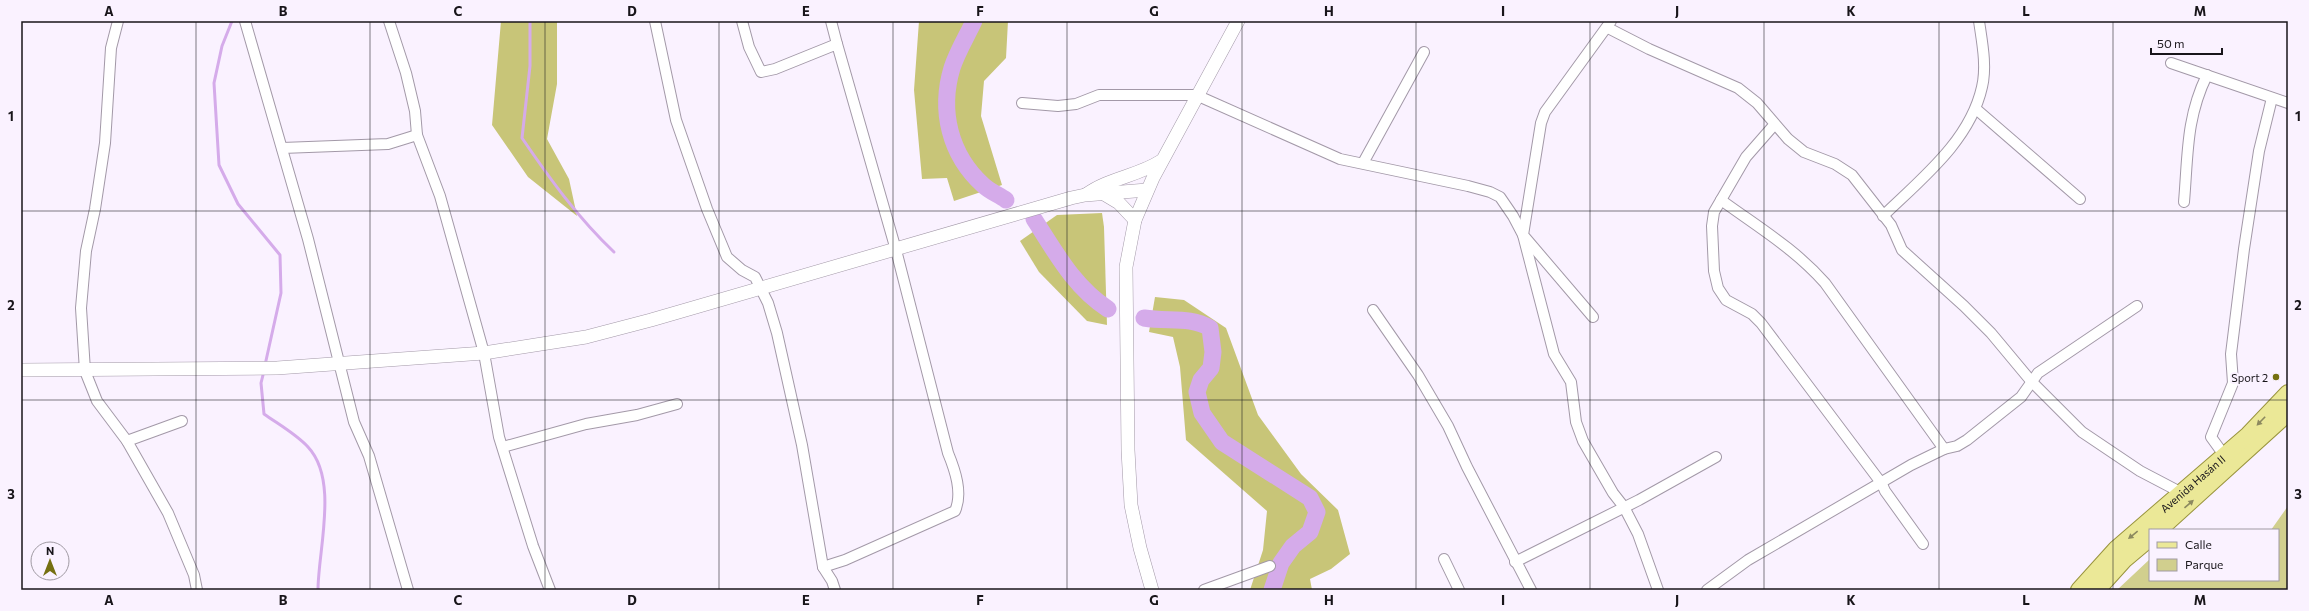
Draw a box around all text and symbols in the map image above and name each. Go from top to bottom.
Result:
text: A [104,3,114,19]
text: B [279,3,288,19]
text: C [454,3,463,19]
text: D [627,3,637,19]
text: E [802,3,810,19]
text: F [976,3,984,19]
text: G [1149,3,1159,19]
text: H [1324,3,1334,19]
text: I [1501,3,1505,19]
text: J [1675,3,1679,19]
text: K [1846,3,1856,19]
text: L [2022,3,2030,19]
text: M [2194,3,2206,19]
scale bar [2151,30,2222,56]
text: 50 m [2157,36,2185,50]
text: 1 [8,108,14,124]
text: 1 [2295,108,2301,124]
text: 2 [7,297,15,313]
text: 2 [2294,297,2302,313]
place label: Sport 2 [2231,371,2268,384]
marker: Sport 2 [2271,372,2281,382]
one-way arrow [2257,416,2266,426]
street label: Avenida Hasán II [2157,452,2227,515]
text: 3 [7,486,15,502]
text: 3 [2294,486,2302,502]
one-way arrow [2184,500,2194,509]
legend [2149,529,2279,581]
one-way arrow [2127,531,2138,540]
text: Calle [2185,537,2212,551]
north arrow [30,541,70,581]
text: N [46,544,54,557]
text: Parque [2185,557,2223,571]
text: A [104,592,114,608]
text: B [279,592,288,608]
text: C [454,592,463,608]
text: D [627,592,637,608]
text: E [802,592,810,608]
text: F [976,592,984,608]
text: G [1149,592,1159,608]
text: H [1324,592,1334,608]
text: I [1501,592,1505,608]
text: J [1675,592,1679,608]
text: K [1846,592,1856,608]
text: L [2022,592,2030,608]
text: M [2194,592,2206,608]

